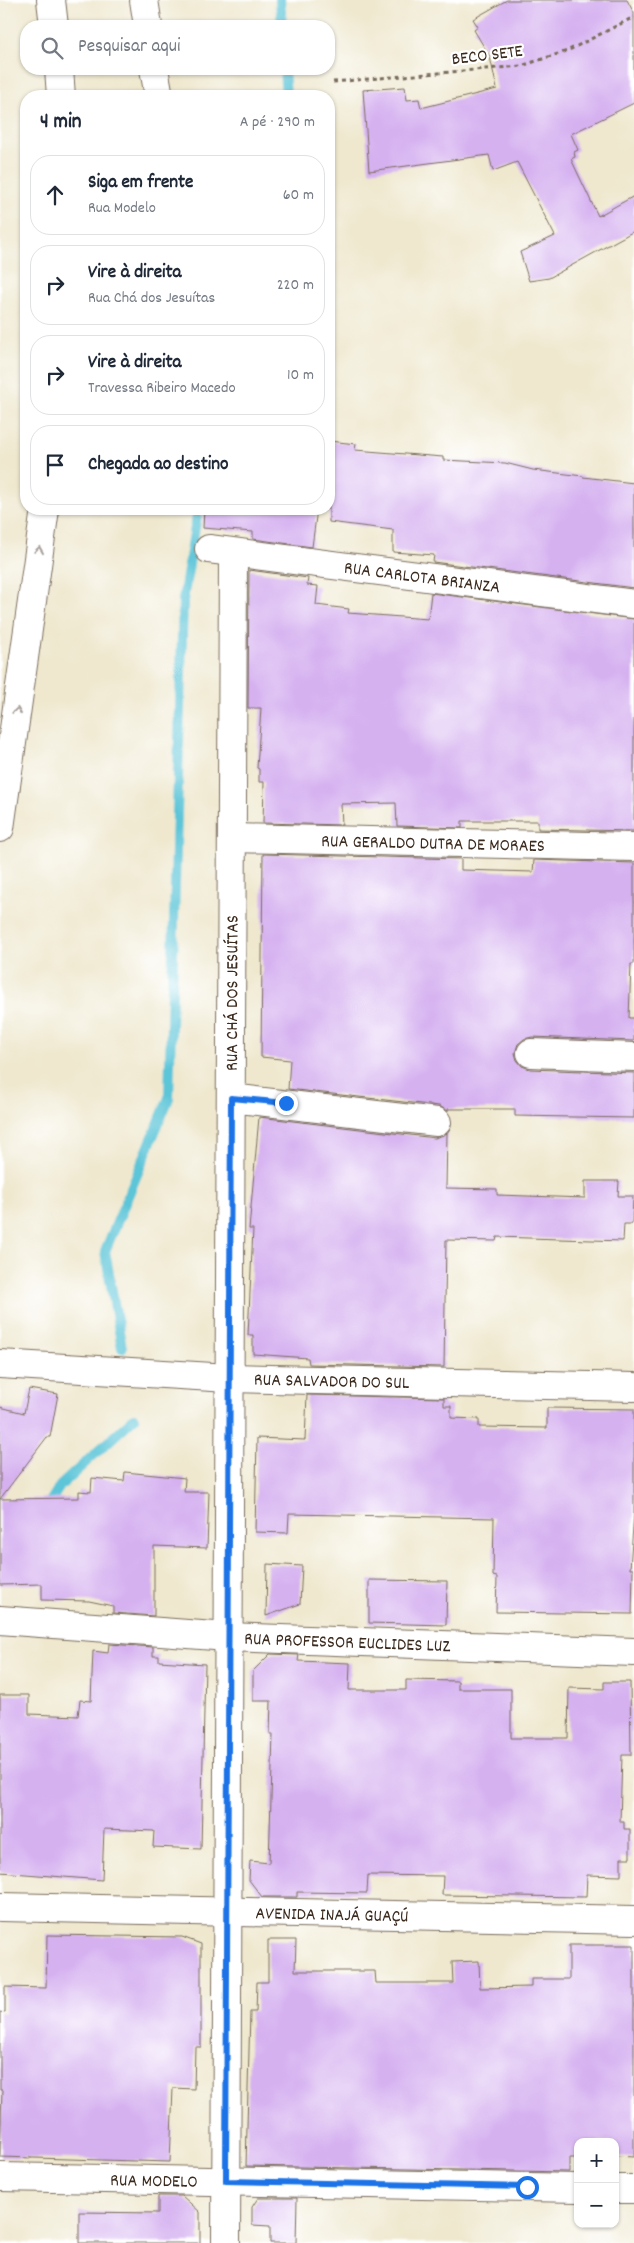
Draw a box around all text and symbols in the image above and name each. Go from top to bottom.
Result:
search box [20,20,335,75]
icon: search [38,34,66,62]
text: Pesquisar aqui [78,34,180,61]
street label: BECO SETE [450,40,524,73]
text: 4 min [40,108,82,138]
text: A pé · 290 m [240,111,315,134]
text: Siga em frente [88,170,193,197]
icon: ahead [41,181,69,209]
text: 60 m [283,184,314,207]
text: Rua Modelo [88,197,156,220]
text: Vire à direita [88,260,181,287]
icon: right [41,271,69,299]
text: 220 m [277,274,314,297]
text: Rua Chá dos Jesuítas [88,287,215,310]
text: Vire à direita [88,350,181,377]
icon: right [41,361,69,389]
text: 10 m [287,364,314,387]
text: Travessa Ribeiro Macedo [88,377,236,400]
icon: arrive [41,451,69,479]
text: Chegada ao destino [88,452,229,479]
one-way arrow [33,545,44,553]
street label: RUA CARLOTA BRIANZA [342,557,502,602]
one-way arrow [11,706,22,714]
street label: RUA GERALDO DUTRA DE MORAES [321,830,545,860]
street label: RUA CHÁ DOS JESUÍTAS [221,915,247,1071]
route end [275,1092,298,1115]
street label: RUA SALVADOR DO SUL [254,1369,410,1397]
street label: RUA PROFESSOR EUCLIDES LUZ [244,1628,451,1660]
street label: AVENIDA INAJÁ GUAÇÚ [255,1902,409,1930]
map controls [574,2138,619,2228]
button: + [574,2138,619,2183]
street label: RUA MODELO [110,2169,198,2196]
route start [516,2176,539,2199]
button: − [574,2183,619,2228]

